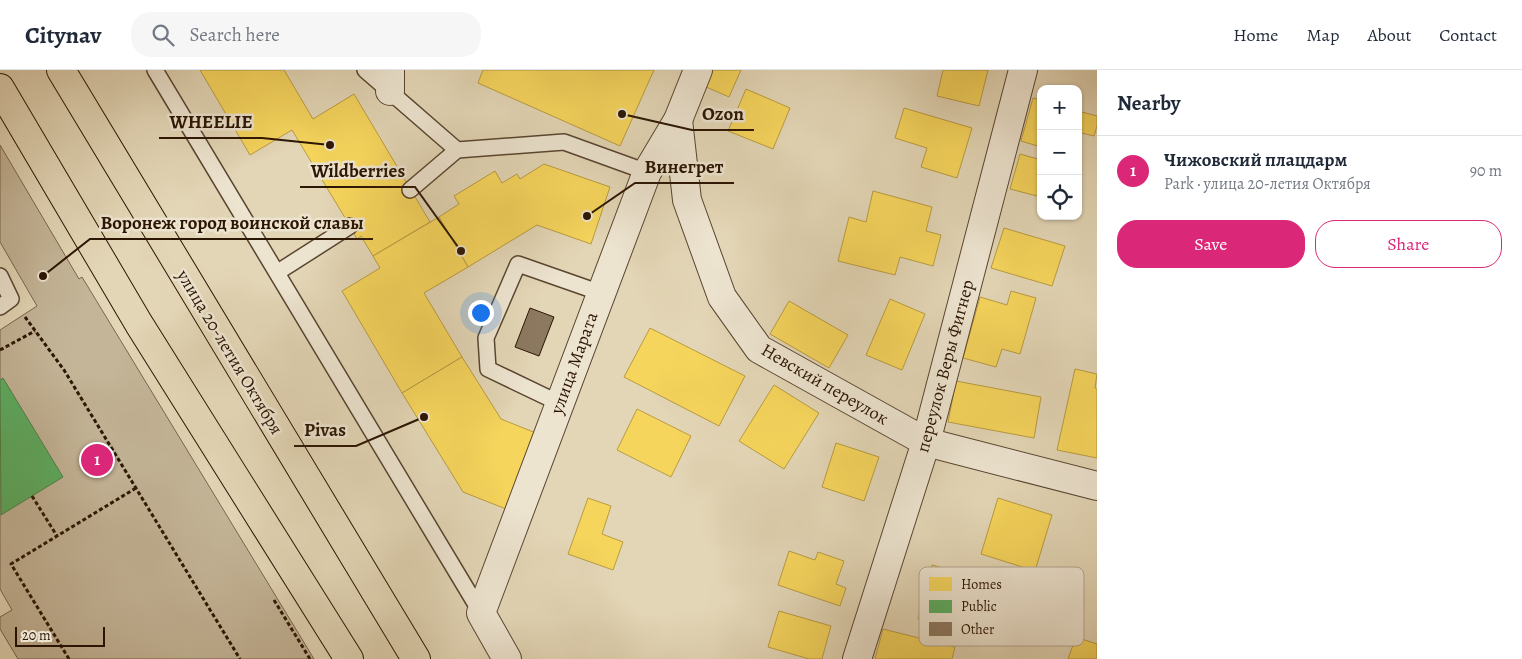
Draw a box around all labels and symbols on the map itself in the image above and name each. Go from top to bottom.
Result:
callout: Ozon [692,96,754,130]
text: Ozon [702,101,744,127]
callout: WHEELIE [159,104,262,138]
text: WHEELIE [168,109,253,135]
callout: Винегрет [635,149,734,183]
callout: Wildberries [300,153,415,187]
text: Винегрет [645,154,724,180]
text: Wildberries [310,158,405,184]
callout: Воронеж город воинской славы [90,205,373,239]
text: Воронеж город воинской славы [100,210,364,236]
street label: улица 20-летия Октября [171,264,289,439]
street label: переулок Веры Фигнер [910,277,980,455]
your location [468,300,494,326]
street label: улица Марата [544,308,604,418]
street label: Невский переулок [757,338,893,430]
callout: Pivas [294,412,356,446]
text: Pivas [304,417,346,443]
pin: 1 [81,441,113,479]
legend [919,567,1084,646]
text: Homes [961,575,1002,594]
text: Public [961,597,997,616]
text: Other [961,620,995,639]
scale bar [15,624,105,647]

